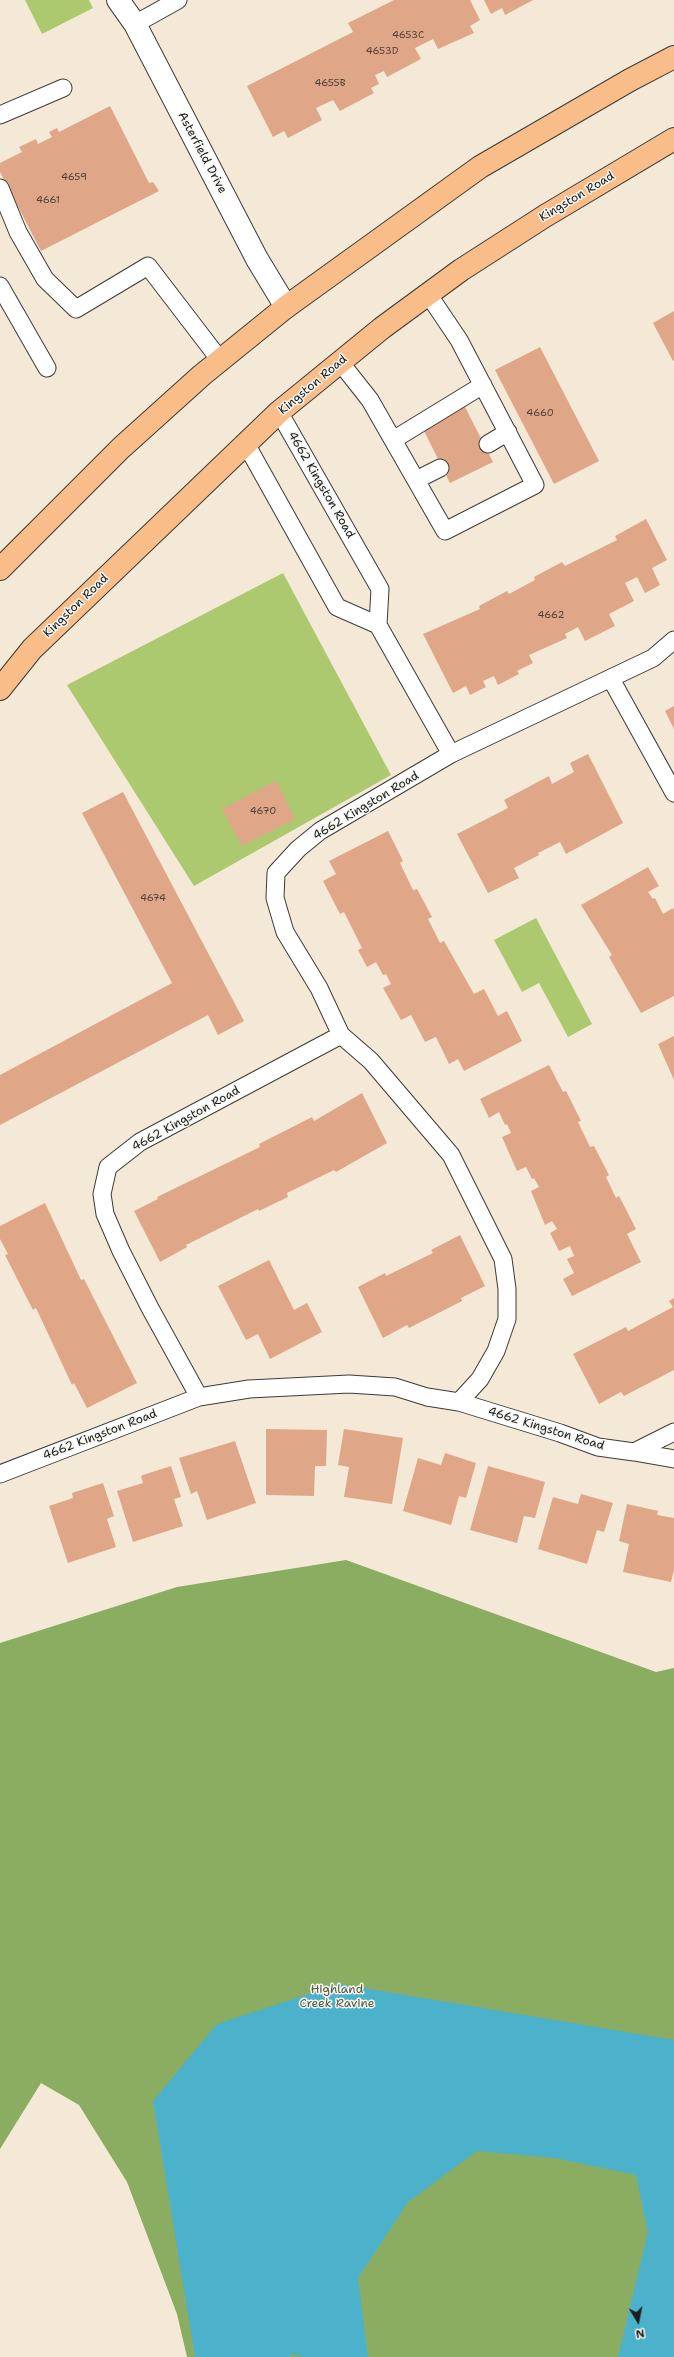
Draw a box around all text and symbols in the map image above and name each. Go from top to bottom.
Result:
house number: 4653C [392,29,424,41]
house number: 4653D [366,45,398,57]
house number: 4655B [314,77,346,89]
street label: Asterfield Drive [174,110,230,196]
street label: Kingston Road [537,169,617,225]
house number: 4659 [61,171,87,183]
house number: 4661 [36,194,60,206]
street label: Kingston Road [276,352,350,418]
house number: 4660 [526,407,554,419]
street label: 4662 Kingston Road [284,429,358,541]
street label: Kingston Road [41,571,111,641]
house number: 4662 [538,609,564,621]
street label: 4662 Kingston Road [310,769,422,843]
house number: 4670 [250,805,276,817]
house number: 4674 [140,892,166,904]
street label: 4662 Kingston Road [130,1083,242,1155]
street label: 4662 Kingston Road [486,1404,606,1454]
street label: 4662 Kingston Road [41,1407,159,1463]
park label: Highland Creek Ravine [299,1983,375,2011]
north arrow [618,2301,658,2341]
text: N [635,2325,646,2341]

